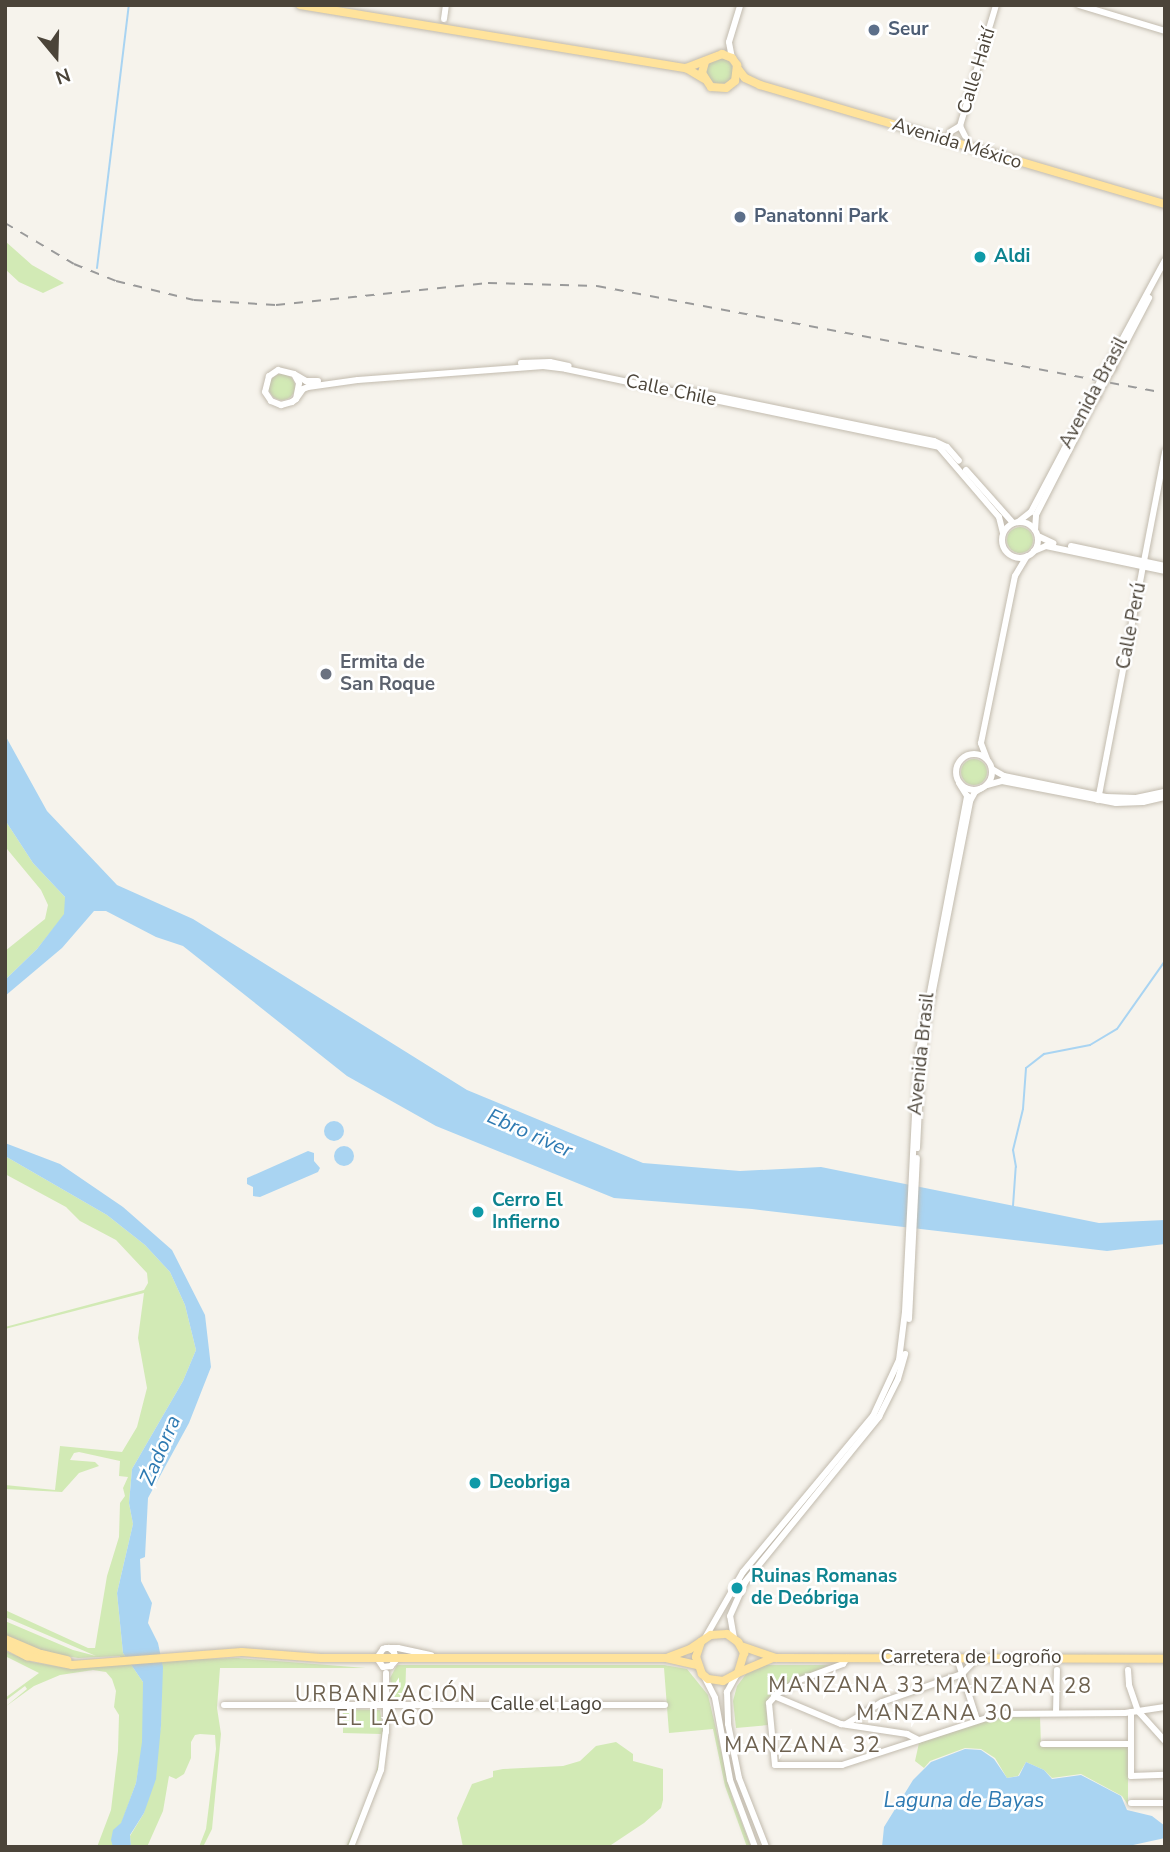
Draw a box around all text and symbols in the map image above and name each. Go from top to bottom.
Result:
place label: Seur [888,19,929,41]
north arrow [21,21,91,91]
marker: Seur [866,22,882,38]
street label: Calle Haití [953,25,1001,117]
text: N [52,61,74,90]
street label: Avenida México [890,113,1024,175]
place label: Panatonni Park [754,206,888,228]
marker: Panatonni Park [732,209,748,225]
place label: Aldi [994,246,1030,268]
marker: Aldi [972,249,988,265]
street label: Avenida Brasil [1055,333,1133,453]
street label: Calle Chile [623,370,719,412]
street label: Calle Perú [1112,581,1152,671]
place label: Ermita de San Roque [340,652,435,696]
marker: Ermita de San Roque [318,666,334,682]
street label: Avenida Brasil [904,992,940,1116]
water label: Ebro river [483,1103,577,1163]
place label: Cerro El Infierno [492,1190,563,1234]
marker: Cerro El Infierno [470,1204,486,1220]
water label: Zadorra [134,1411,186,1489]
place label: Deobriga [489,1472,570,1494]
marker: Deobriga [467,1475,483,1491]
place label: Ruinas Romanas de Deóbriga [751,1566,897,1610]
marker: Ruinas Romanas de Deóbriga [729,1580,745,1596]
street label: Carretera de Logroño [880,1647,1062,1669]
district label: MANZANA 33 [769,1672,925,1698]
district label: MANZANA 28 [936,1673,1092,1699]
district label: URBANIZACIÓN EL LAGO [297,1681,475,1731]
street label: Calle el Lago [490,1694,602,1716]
district label: MANZANA 30 [857,1700,1013,1726]
district label: MANZANA 32 [725,1732,881,1758]
water label: Laguna de Bayas [884,1787,1044,1813]

